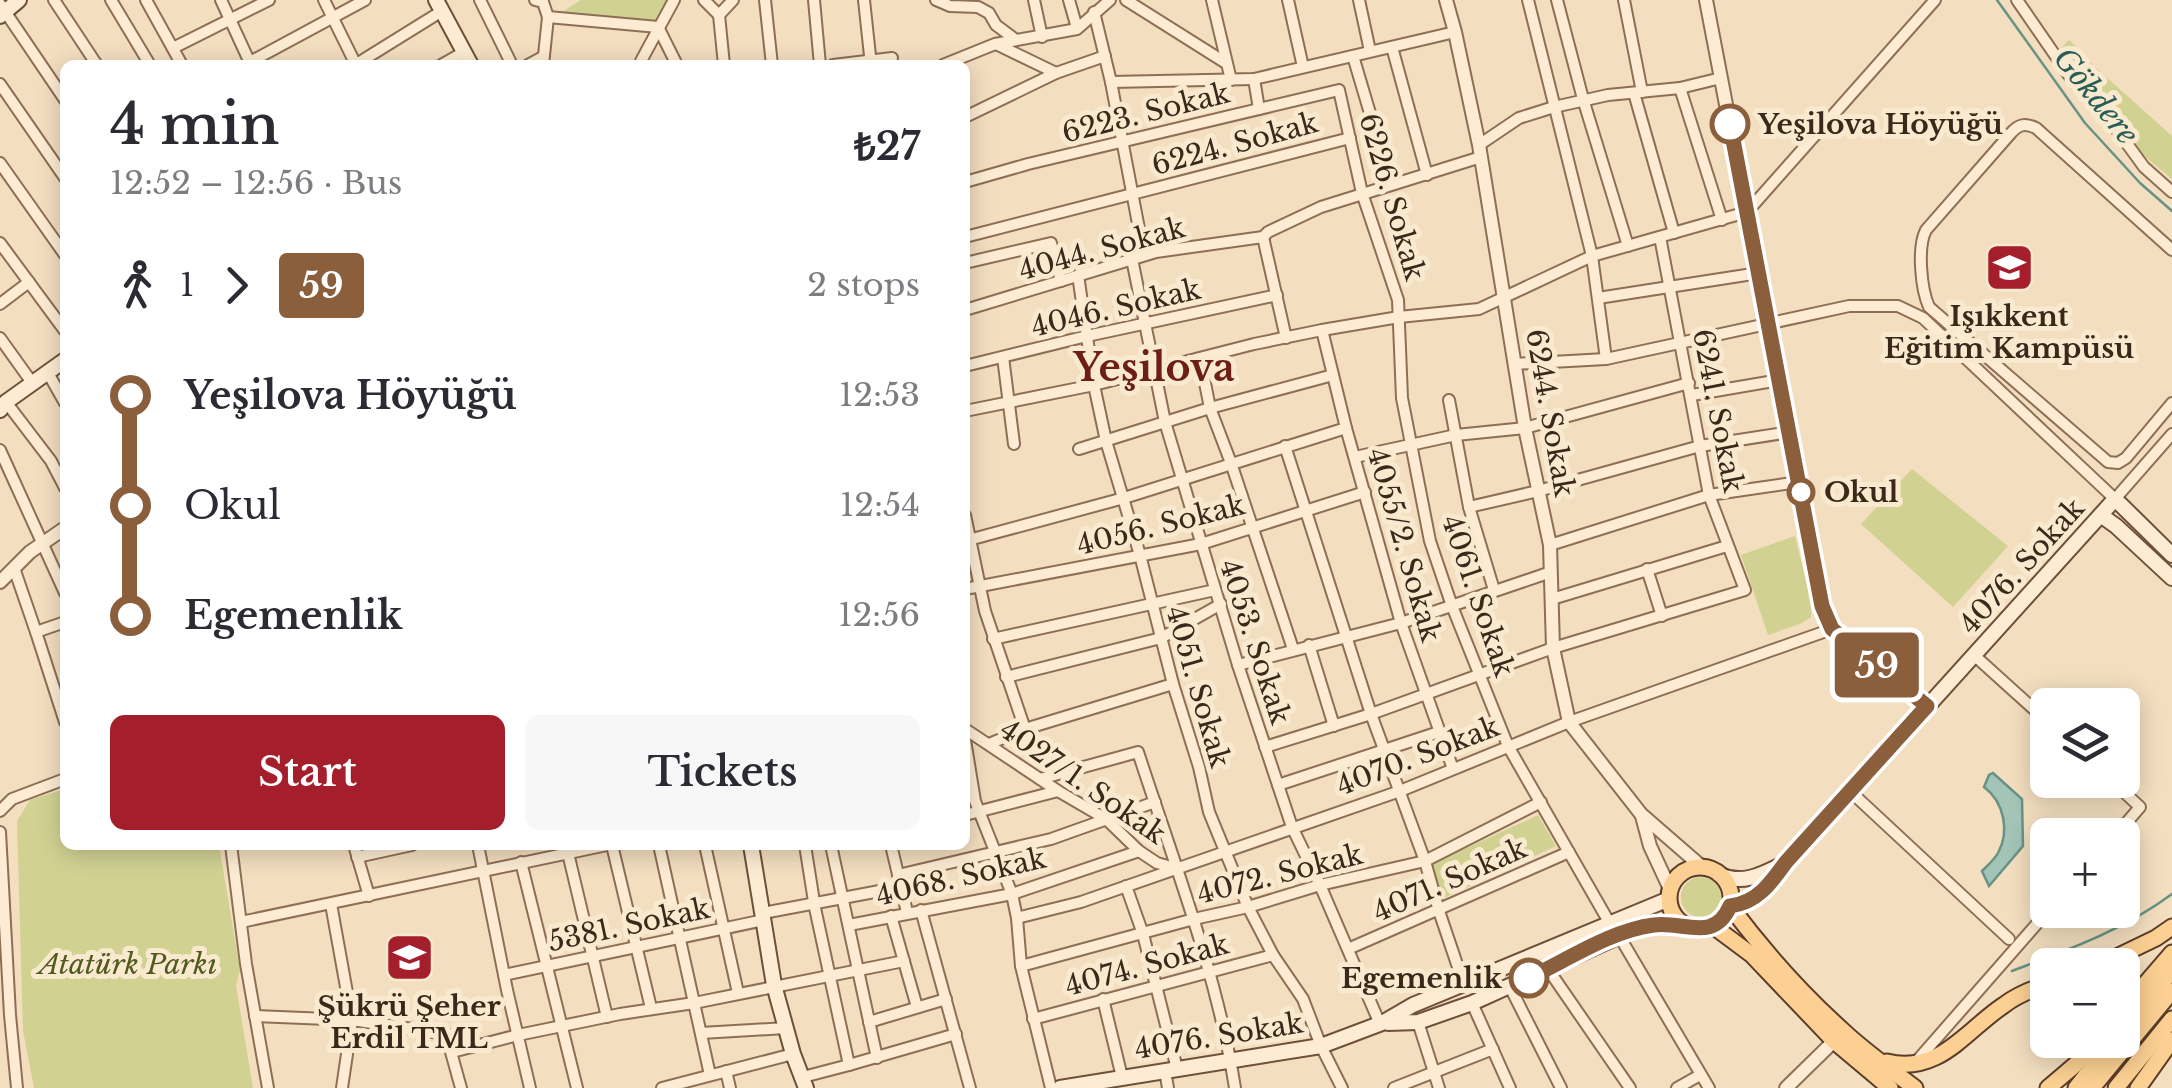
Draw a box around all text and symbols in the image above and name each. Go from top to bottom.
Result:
water label: Gökdere [2046,40,2146,152]
street label: 6223. Sokak [1059,75,1234,151]
text: 4 min [110,91,279,159]
street label: 6224. Sokak [1148,105,1323,183]
marker: Yeşilova Höyüğü [1711,105,1749,143]
place label: Yeşilova Höyüğü [1757,107,2003,142]
street label: 6226. Sokak [1351,109,1433,285]
text: ₺27 [854,123,920,170]
text: 12:52 – 12:56 · Bus [110,163,402,203]
street label: 4044. Sokak [1015,210,1190,288]
school or university icon: Işıkkent Eğitim Kampüsü [1983,242,2035,294]
icon: walk [110,258,165,313]
icon: forward [209,258,264,313]
text: 59 [299,264,344,307]
text: 1 [180,265,194,305]
text: 2 stops [807,265,920,305]
street label: 4046. Sokak [1028,271,1205,344]
place label: Işıkkent Eğitim Kampüsü [1884,299,2134,366]
street label: 6244. Sokak [1518,326,1582,500]
street label: 6241. Sokak [1685,326,1751,497]
district label: Yeşilova [1072,344,1235,391]
text: Yeşilova Höyüğü [184,372,516,419]
text: 12:53 [839,375,920,415]
street label: 4055/2. Sokak [1360,444,1449,647]
place label: Okul [1824,475,1899,510]
marker: Okul [1788,479,1814,505]
text: Okul [184,482,281,529]
text: 12:54 [840,485,920,525]
street label: 4056. Sokak [1073,487,1249,563]
street label: 4076. Sokak [1952,490,2092,641]
street label: 4061. Sokak [1434,511,1522,682]
street label: 4053. Sokak [1212,555,1298,730]
text: Egemenlik [184,592,403,639]
text: 12:56 [838,595,920,635]
street label: 4051. Sokak [1158,602,1238,773]
line badge: 59 [1832,632,1922,698]
text: 59 [1855,644,1899,687]
map controls [2030,688,2140,1058]
button: layers [2030,688,2140,798]
street label: 4070. Sokak [1332,709,1505,803]
street label: 4027/1. Sokak [993,712,1173,852]
button: Start [110,715,505,830]
button: Tickets [525,715,920,830]
button: + [2030,818,2140,928]
street label: 4071. Sokak [1368,830,1533,929]
street label: 4072. Sokak [1194,836,1367,911]
street label: 4068. Sokak [873,840,1050,914]
street label: 5381. Sokak [545,891,714,959]
street label: 4074. Sokak [1061,926,1233,1004]
school or university icon: Şükrü Şeher Erdil TML [383,932,435,984]
park label: Atatürk Parkı [35,947,217,982]
button: − [2030,948,2140,1058]
marker: Egemenlik [1510,959,1548,997]
place label: Egemenlik [1341,961,1502,996]
place label: Şükrü Şeher Erdil TML [317,989,501,1056]
street label: 4076. Sokak [1132,1005,1307,1067]

